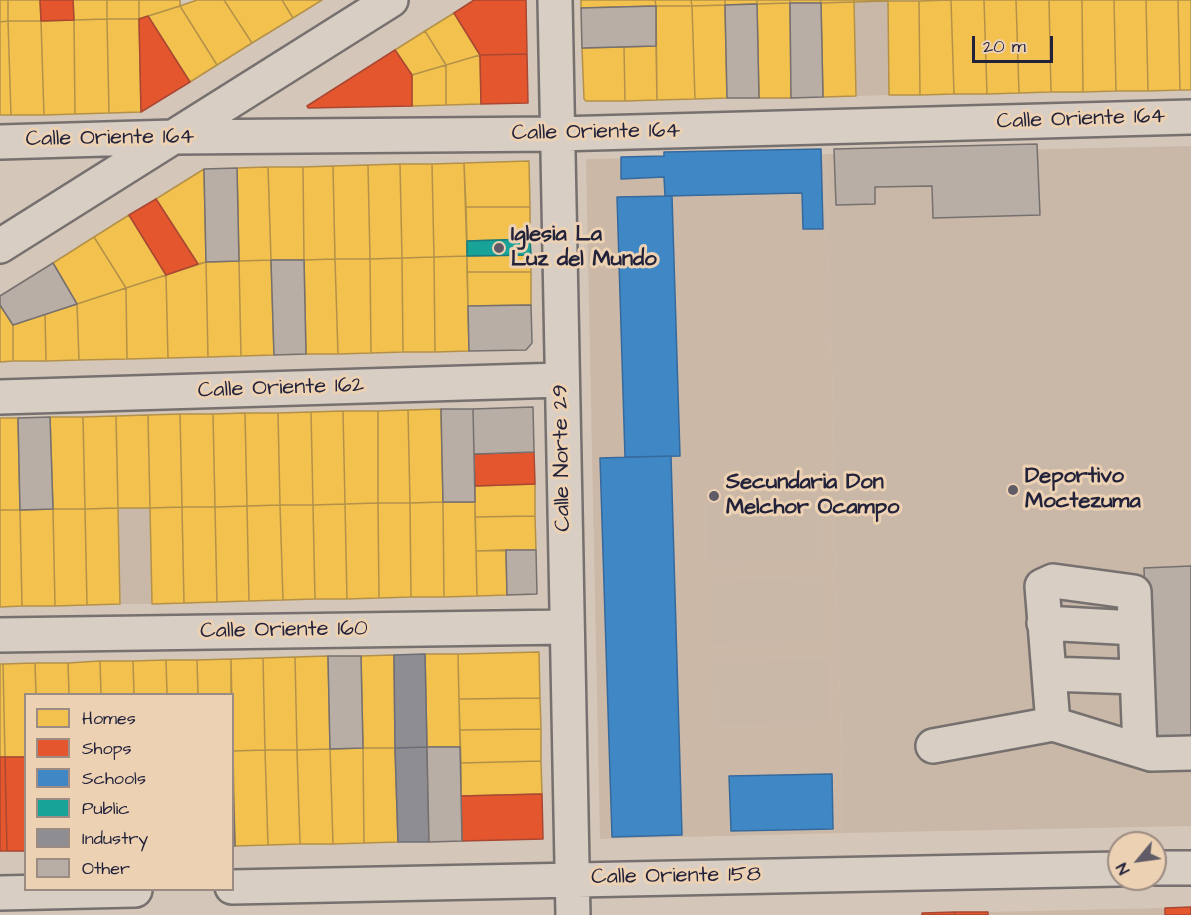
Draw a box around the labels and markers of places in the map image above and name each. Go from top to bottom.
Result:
place label: Iglesia La Luz del Mundo [511,222,657,274]
marker: Iglesia La Luz del Mundo [492,241,506,255]
place label: Deportivo Moctezuma [1025,464,1141,516]
place label: Secundaria Don Melchor Ocampo [726,470,899,522]
marker: Deportivo Moctezuma [1006,483,1020,497]
marker: Secundaria Don Melchor Ocampo [707,489,721,503]

